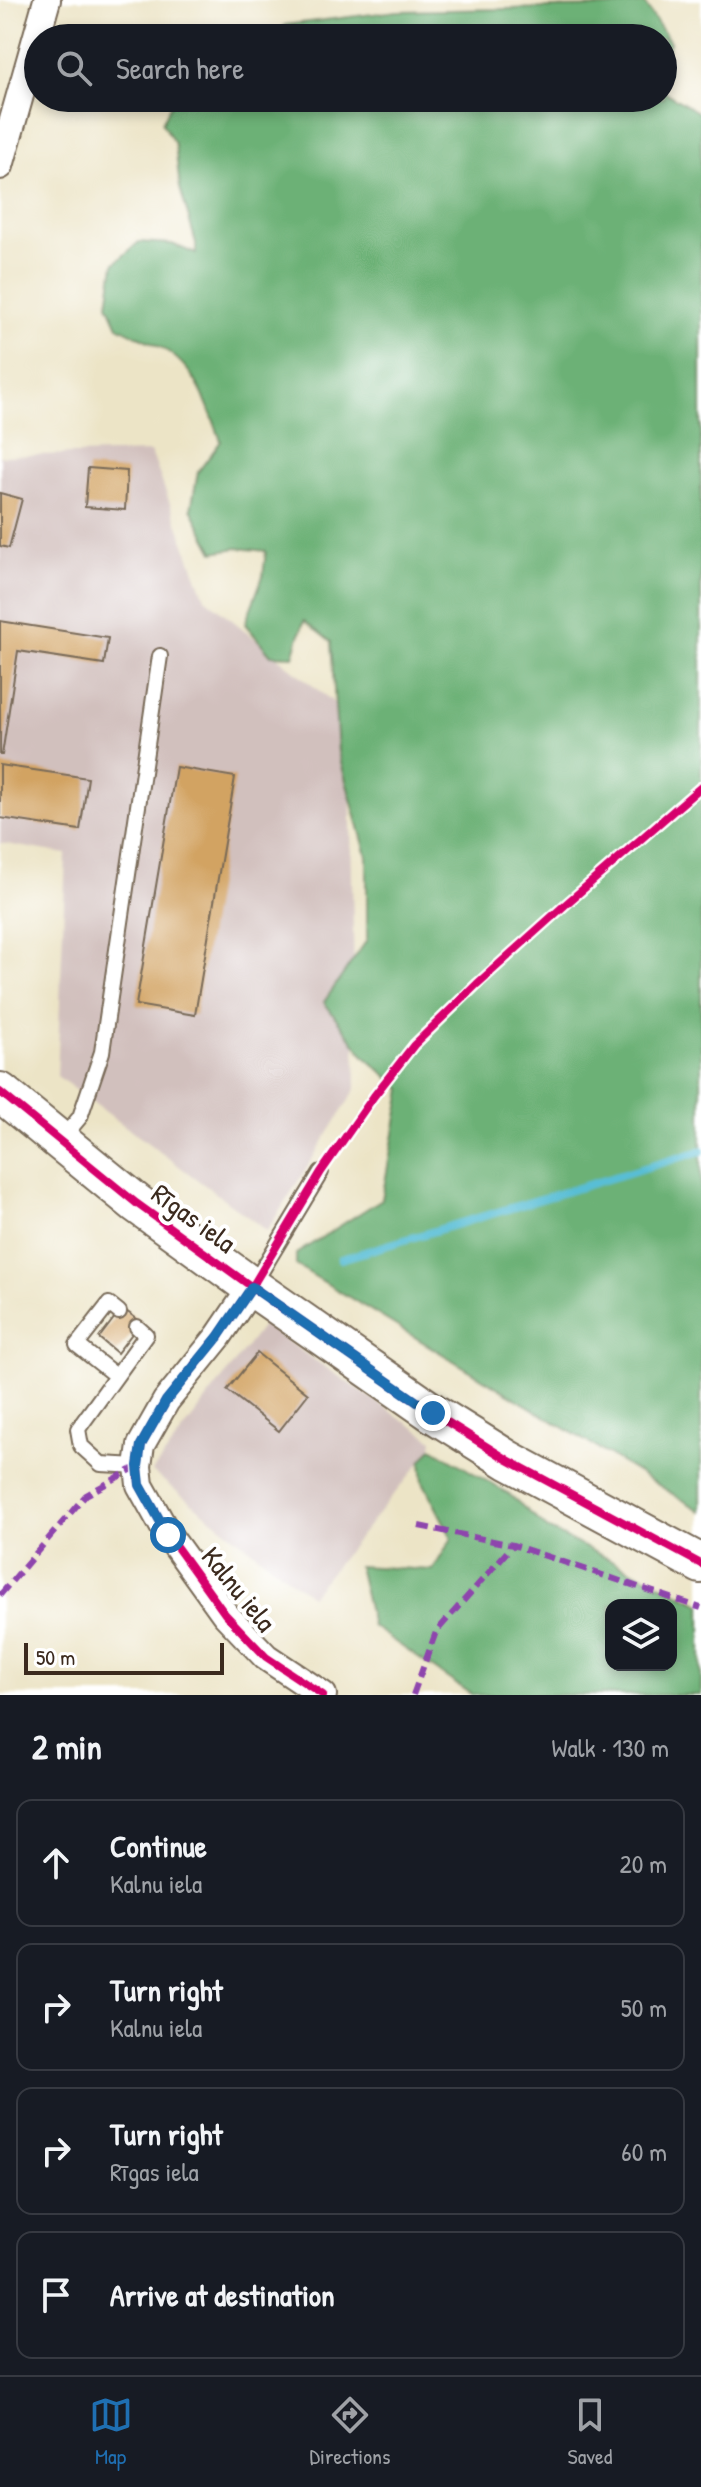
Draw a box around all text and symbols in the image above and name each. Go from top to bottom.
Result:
search box [24,24,677,112]
icon: search [52,46,96,90]
text: Search here [116,48,244,88]
street label: Rīgas iela [144,1175,244,1261]
route end [415,1395,451,1431]
route start [150,1517,186,1553]
street label: Kalnu iela [193,1538,285,1640]
map controls [605,1599,677,1671]
button: layers [605,1599,677,1671]
scale bar [24,1639,224,1675]
text: 50 m [36,1642,75,1672]
text: 2 min [32,1724,102,1770]
text: Walk · 130 m [552,1730,669,1765]
text: Continue [110,1826,207,1866]
icon: ahead [34,1841,78,1885]
text: 20 m [620,1846,667,1881]
text: Kalnu iela [110,1866,202,1901]
text: Turn right [110,1970,223,2010]
icon: right [34,1985,78,2029]
text: 50 m [621,1990,667,2025]
text: Kalnu iela [110,2010,202,2045]
text: Turn right [110,2114,223,2154]
icon: right [34,2129,78,2173]
text: 60 m [621,2134,667,2169]
text: Rīgas iela [110,2154,199,2189]
icon: arrive [34,2273,78,2317]
text: Arrive at destination [110,2275,335,2315]
tab: Map [89,2393,133,2471]
tab: Directions [310,2393,391,2471]
tab: Saved [568,2393,612,2471]

